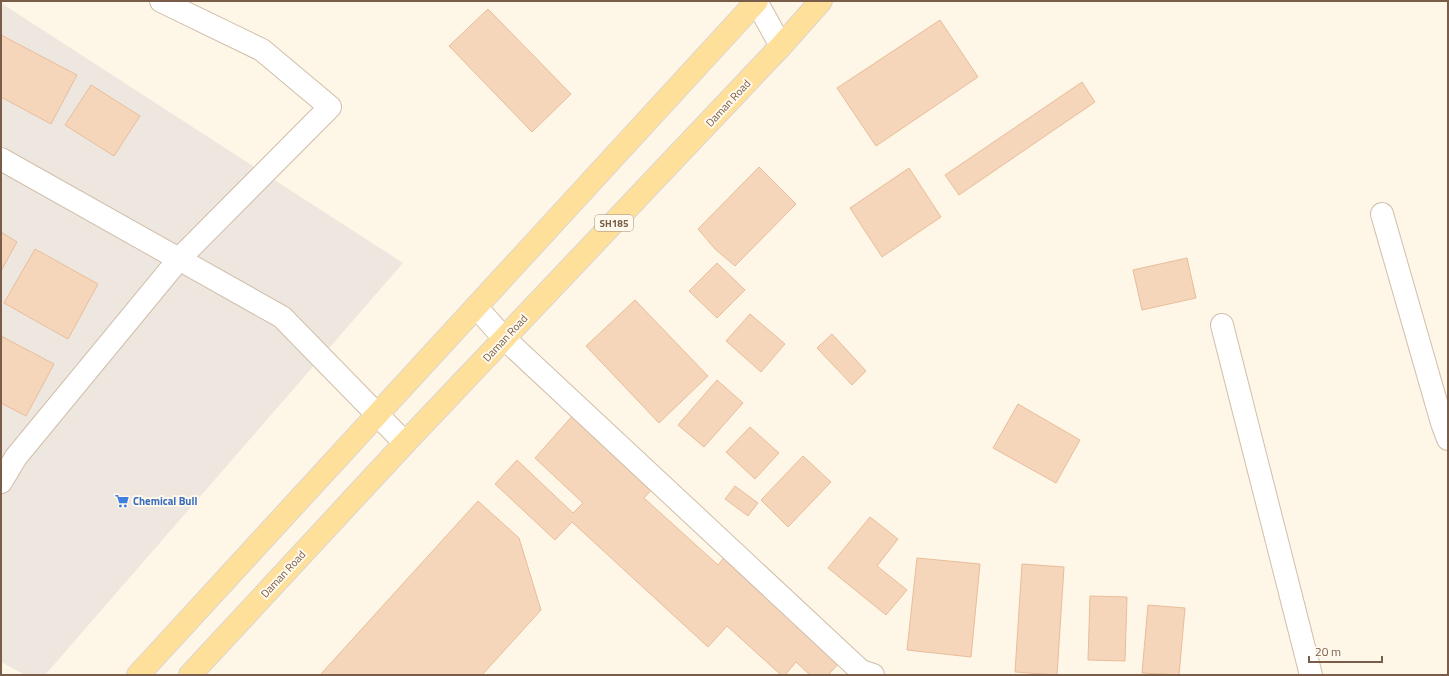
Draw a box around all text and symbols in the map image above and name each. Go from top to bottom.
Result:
street label: Daman Road [702,76,754,130]
road number: SH185 [595,215,633,231]
street label: Daman Road [479,311,531,365]
supermarket icon: Chemical Bull [114,493,130,509]
place label: Chemical Bull [133,493,197,509]
street label: Daman Road [257,547,309,601]
scale bar [1309,638,1382,664]
text: 20 m [1315,642,1341,661]

